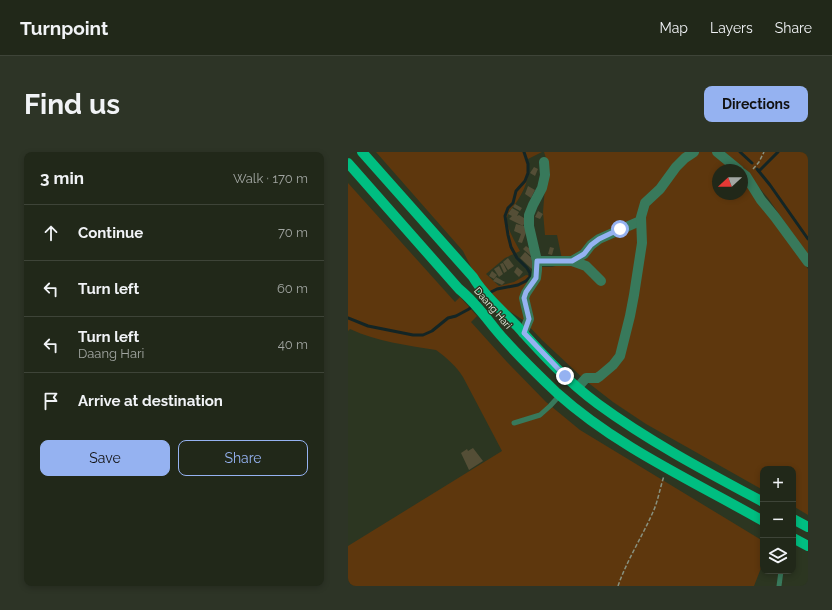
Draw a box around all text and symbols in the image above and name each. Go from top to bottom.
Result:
text: Turnpoint [20,17,108,39]
text: Map [660,20,688,36]
text: Layers [710,20,753,36]
text: Share [775,20,812,36]
button: Directions [704,86,808,122]
text: Find us [24,88,120,121]
north arrow [712,164,748,200]
text: 3 min [40,168,84,188]
text: Walk · 170 m [233,171,308,186]
route start [611,220,629,238]
icon: ahead [40,222,62,244]
text: Continue [78,224,143,242]
text: 70 m [278,225,308,240]
icon: left [40,278,62,300]
text: Turn left [78,280,139,298]
text: 60 m [277,281,308,296]
street label: Daang Hari [472,285,514,331]
text: Turn left [78,328,139,346]
icon: left [40,334,62,356]
text: 40 m [278,337,308,352]
text: Daang Hari [78,346,144,361]
route end [556,367,574,385]
icon: arrive [40,390,62,412]
text: Arrive at destination [78,392,223,410]
button: Save [40,440,170,476]
button: Share [178,440,308,476]
map controls [760,466,796,574]
button: + [760,466,796,502]
button: − [760,502,796,538]
button: layers [760,538,796,574]

